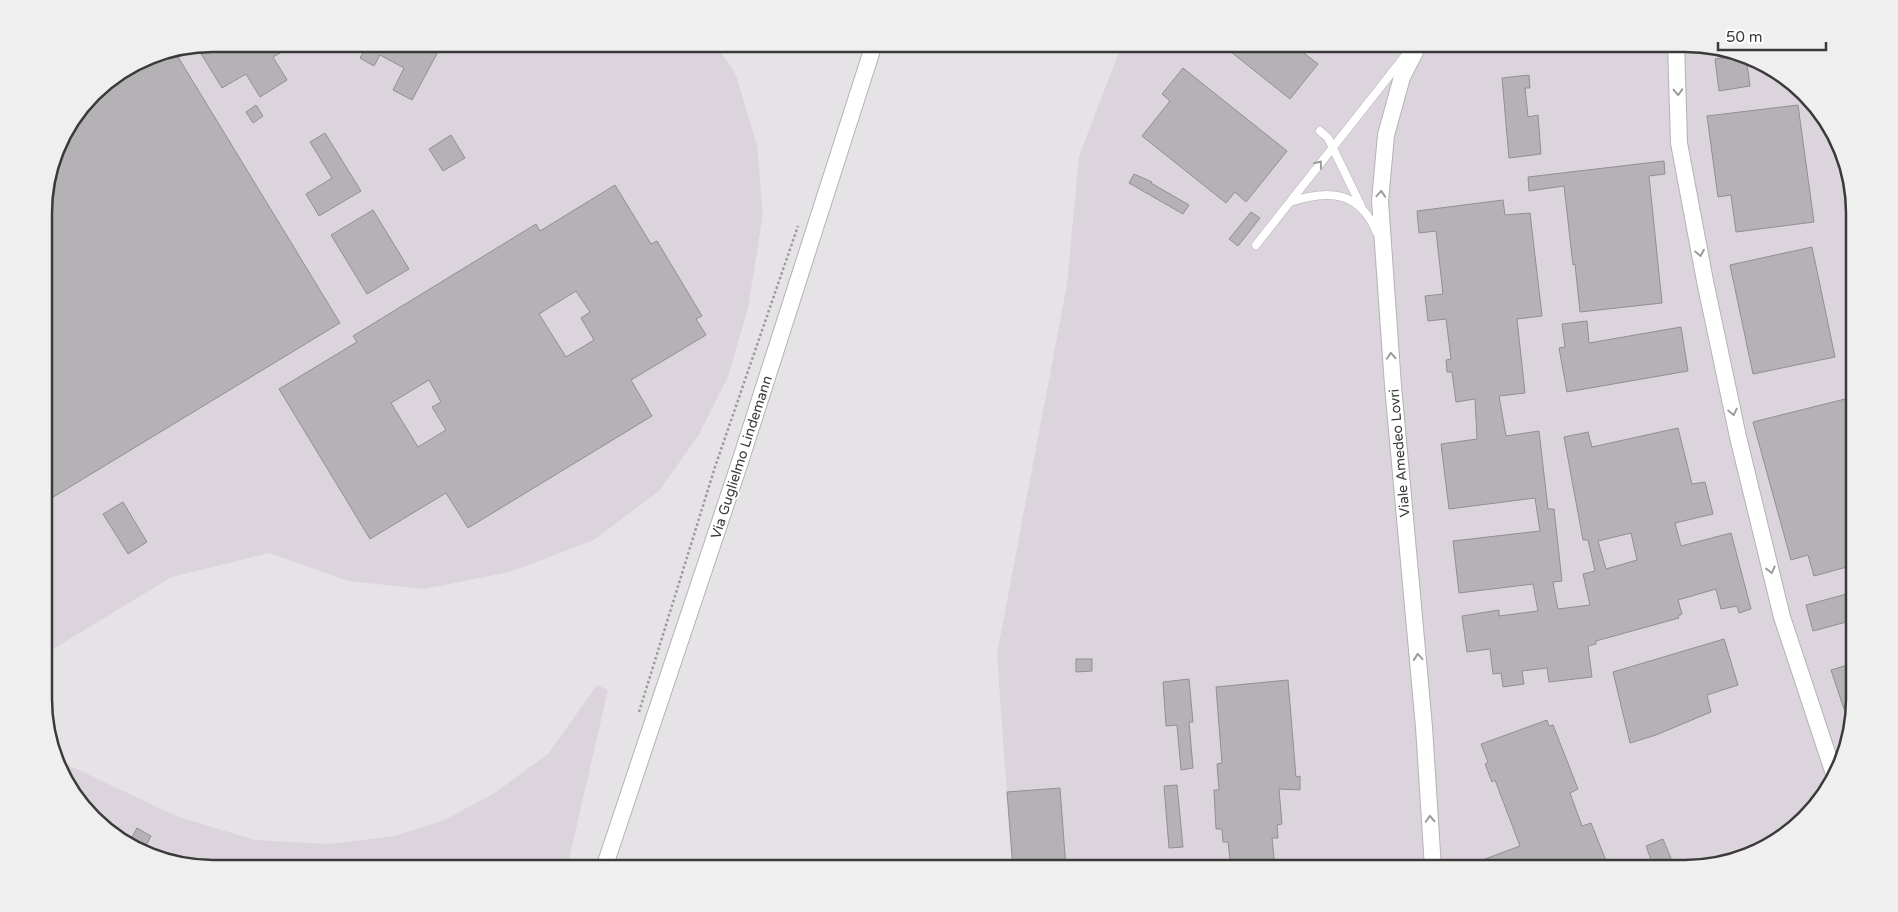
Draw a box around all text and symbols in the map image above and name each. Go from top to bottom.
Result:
scale bar [1718,20,1826,52]
text: 50 m [1726,28,1763,46]
one-way arrow [1672,89,1683,97]
one-way arrow [1313,160,1322,170]
one-way arrow [1375,190,1386,198]
one-way arrow [1694,249,1704,257]
one-way arrow [1385,352,1396,360]
street label: Via Guglielmo Lindemann [707,373,776,541]
street label: Viale Amedeo Lovri [1385,388,1414,518]
one-way arrow [1727,408,1738,417]
one-way arrow [1765,566,1776,575]
one-way arrow [1413,653,1424,661]
one-way arrow [1424,815,1435,823]

